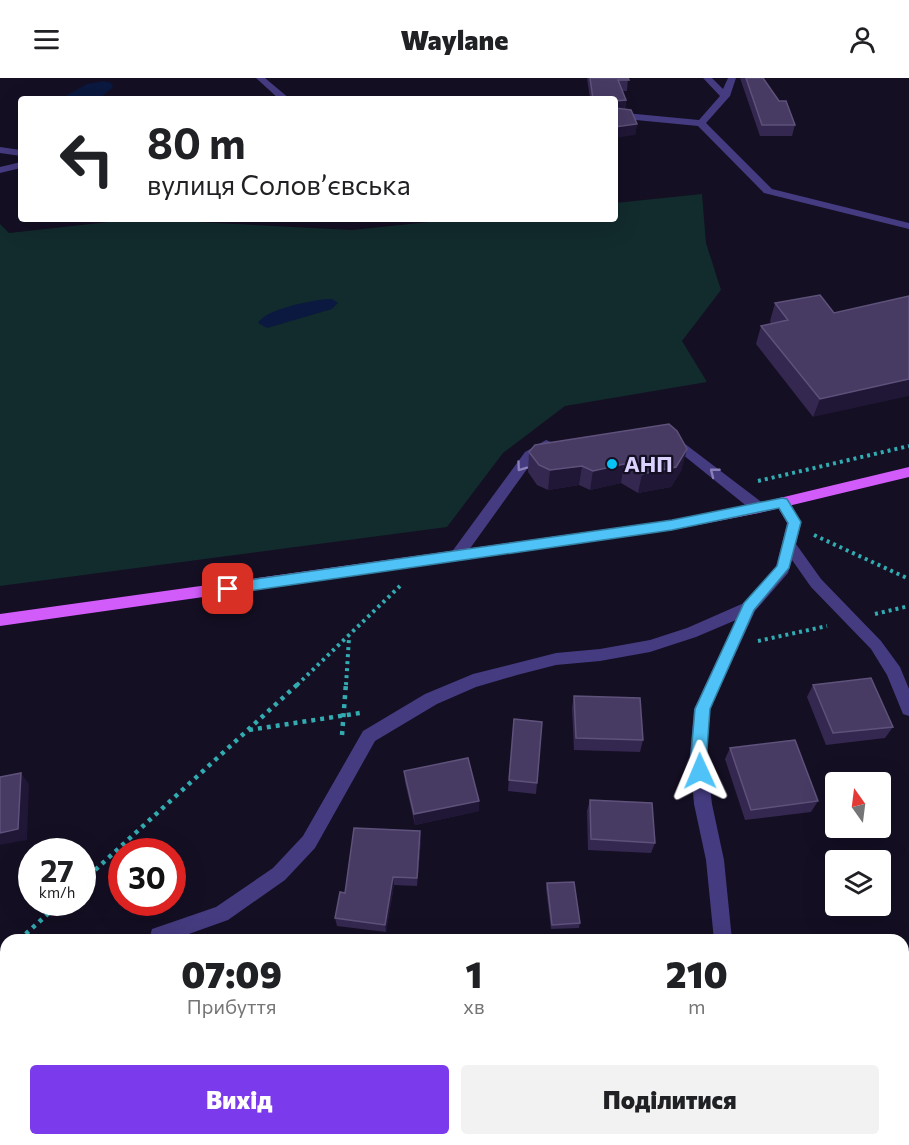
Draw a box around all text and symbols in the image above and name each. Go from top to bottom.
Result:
icon: menu [30,23,63,56]
text: Waylane [401,23,508,56]
icon: person [846,23,879,56]
text: 80 m [147,116,246,168]
icon: left [48,120,126,198]
text: вулиця Соловʼєвська [147,168,411,201]
place label: АНП [624,450,673,477]
marker: АНП [605,457,619,471]
one-way arrow [517,461,528,472]
one-way arrow [709,468,720,479]
pin [202,563,253,614]
icon: arrive [211,572,244,605]
position arrow [668,739,732,803]
north arrow [825,772,891,838]
map controls [825,772,891,916]
speed limit sign: 30 [108,838,186,916]
button: layers [825,850,891,916]
text: 27 [40,851,74,888]
text: km/h [39,883,75,901]
text: 07:09 [181,951,282,995]
text: 1 [466,951,482,995]
text: 210 [666,951,728,995]
text: Прибуття [187,994,276,1018]
text: хв [463,994,485,1018]
text: m [688,994,705,1018]
button: Вихід [30,1065,449,1134]
button: Поділитися [461,1065,879,1134]

